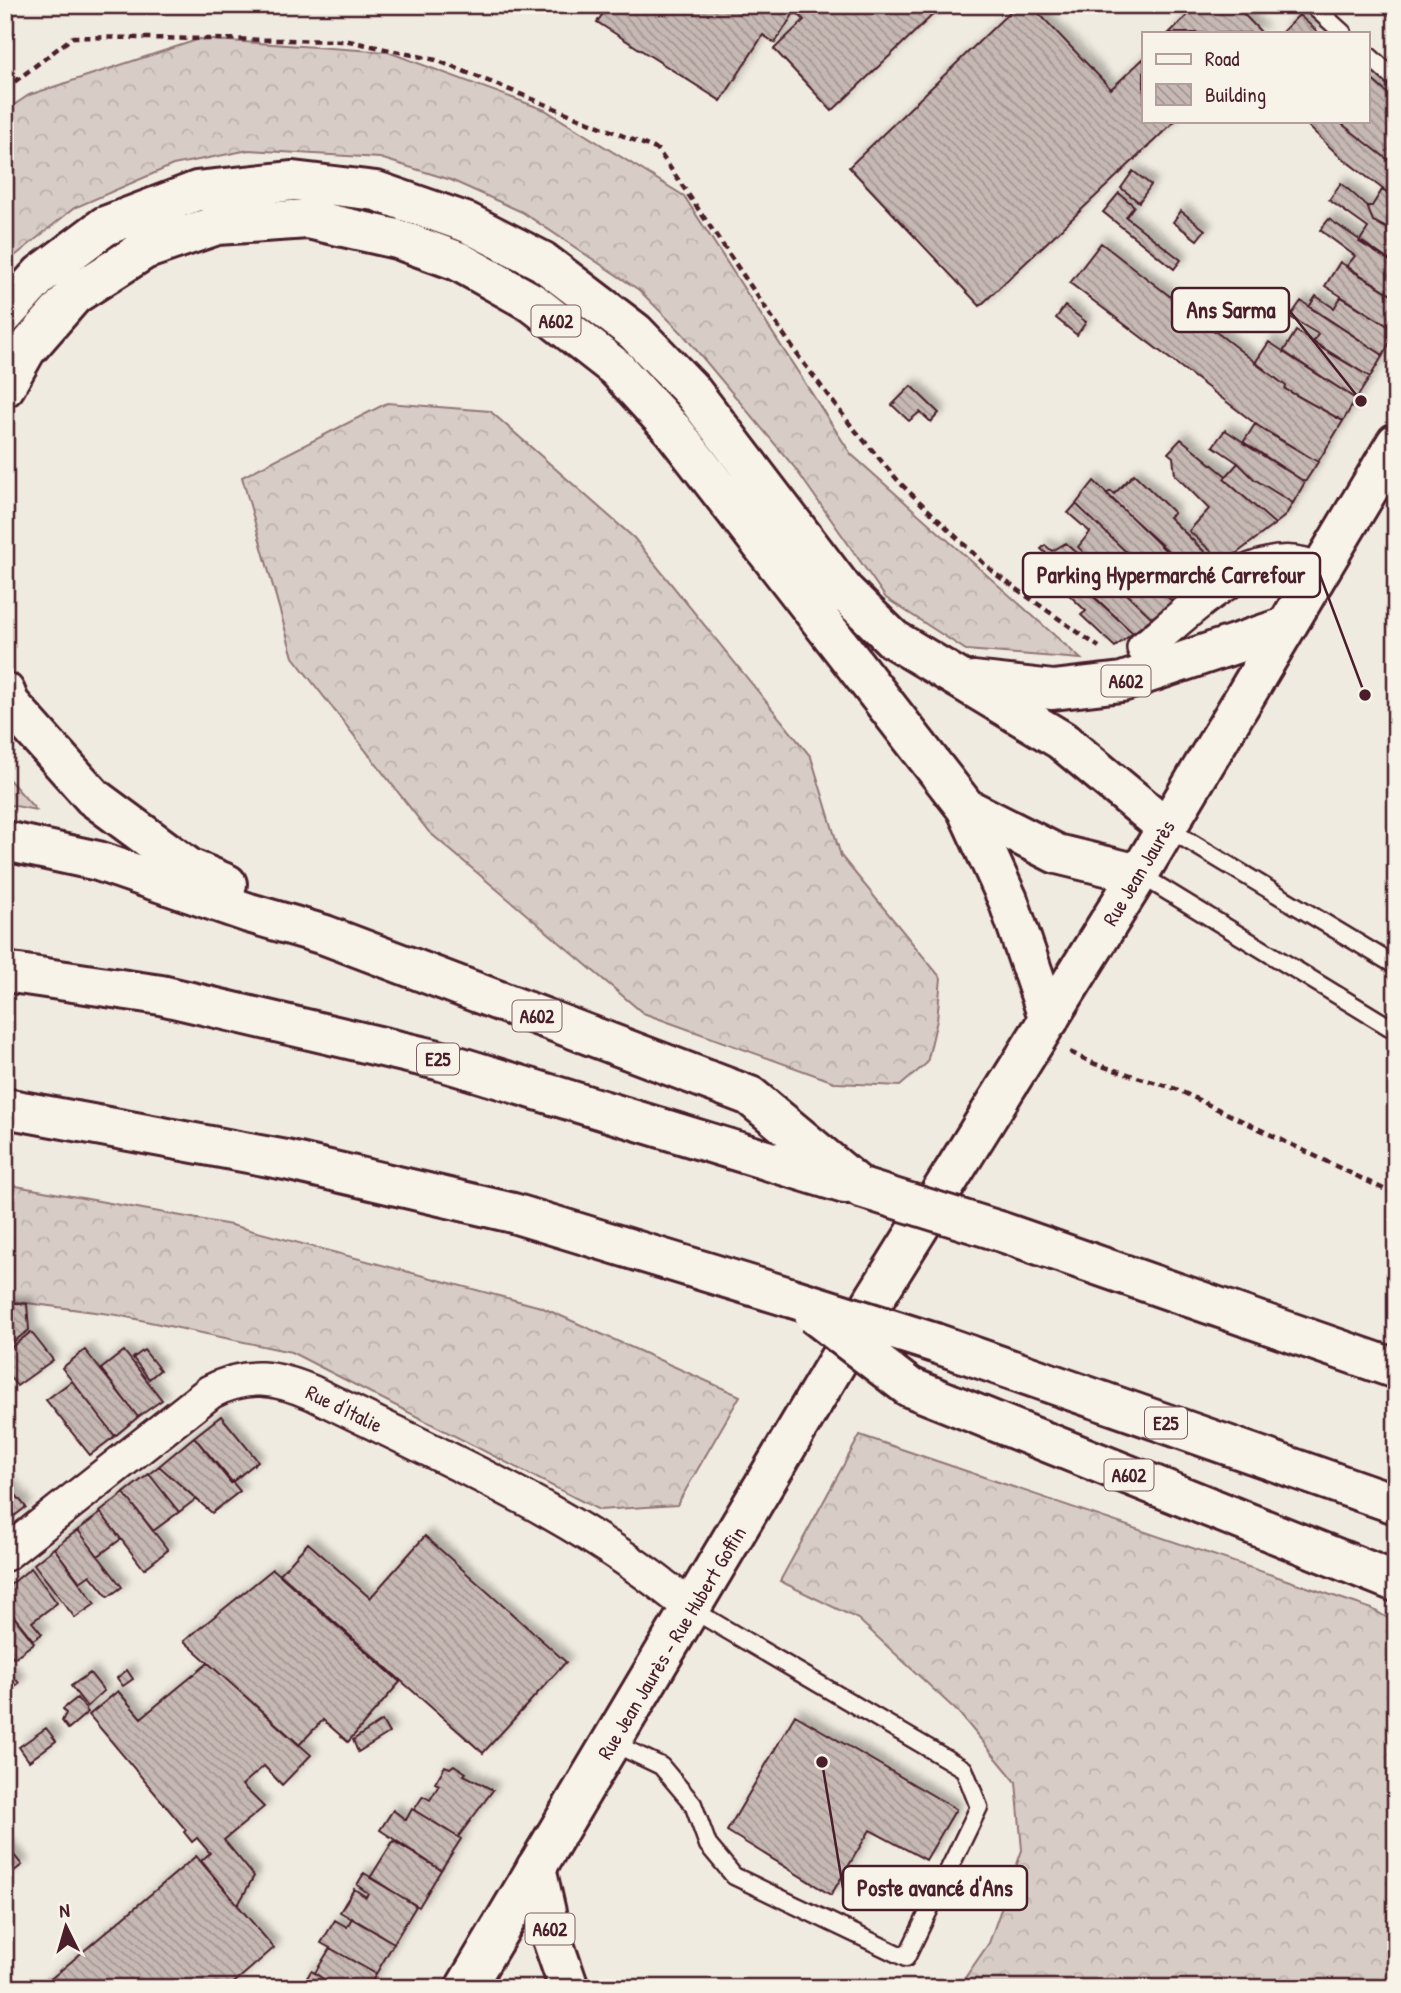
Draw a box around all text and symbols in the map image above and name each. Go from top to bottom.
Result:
legend [1142,32,1370,122]
text: Road [1205,44,1239,73]
text: Building [1205,80,1266,109]
callout: Ans Sarma [1172,288,1289,332]
text: Ans Sarma [1187,294,1275,325]
road number: A602 [532,306,580,336]
callout: Parking Hypermarché Carrefour [1023,553,1320,597]
text: Parking Hypermarché Carrefour [1037,559,1305,591]
road number: A602 [1102,666,1150,696]
street label: Rue Jean Jaurès [1096,814,1182,931]
road number: A602 [512,1000,562,1032]
road number: E25 [417,1044,459,1074]
street label: Rue d'Italie [301,1378,387,1440]
road number: E25 [1145,1408,1187,1438]
road number: A602 [1104,1460,1154,1490]
street label: Rue Jean Jaurès - Rue Hubert Goffin [590,1521,753,1765]
callout: Poste avancé d'Ans [843,1866,1027,1910]
text: Poste avancé d'Ans [857,1872,1013,1903]
north arrow [32,1892,102,1962]
text: N [58,1897,71,1923]
road number: A602 [526,1913,574,1944]

